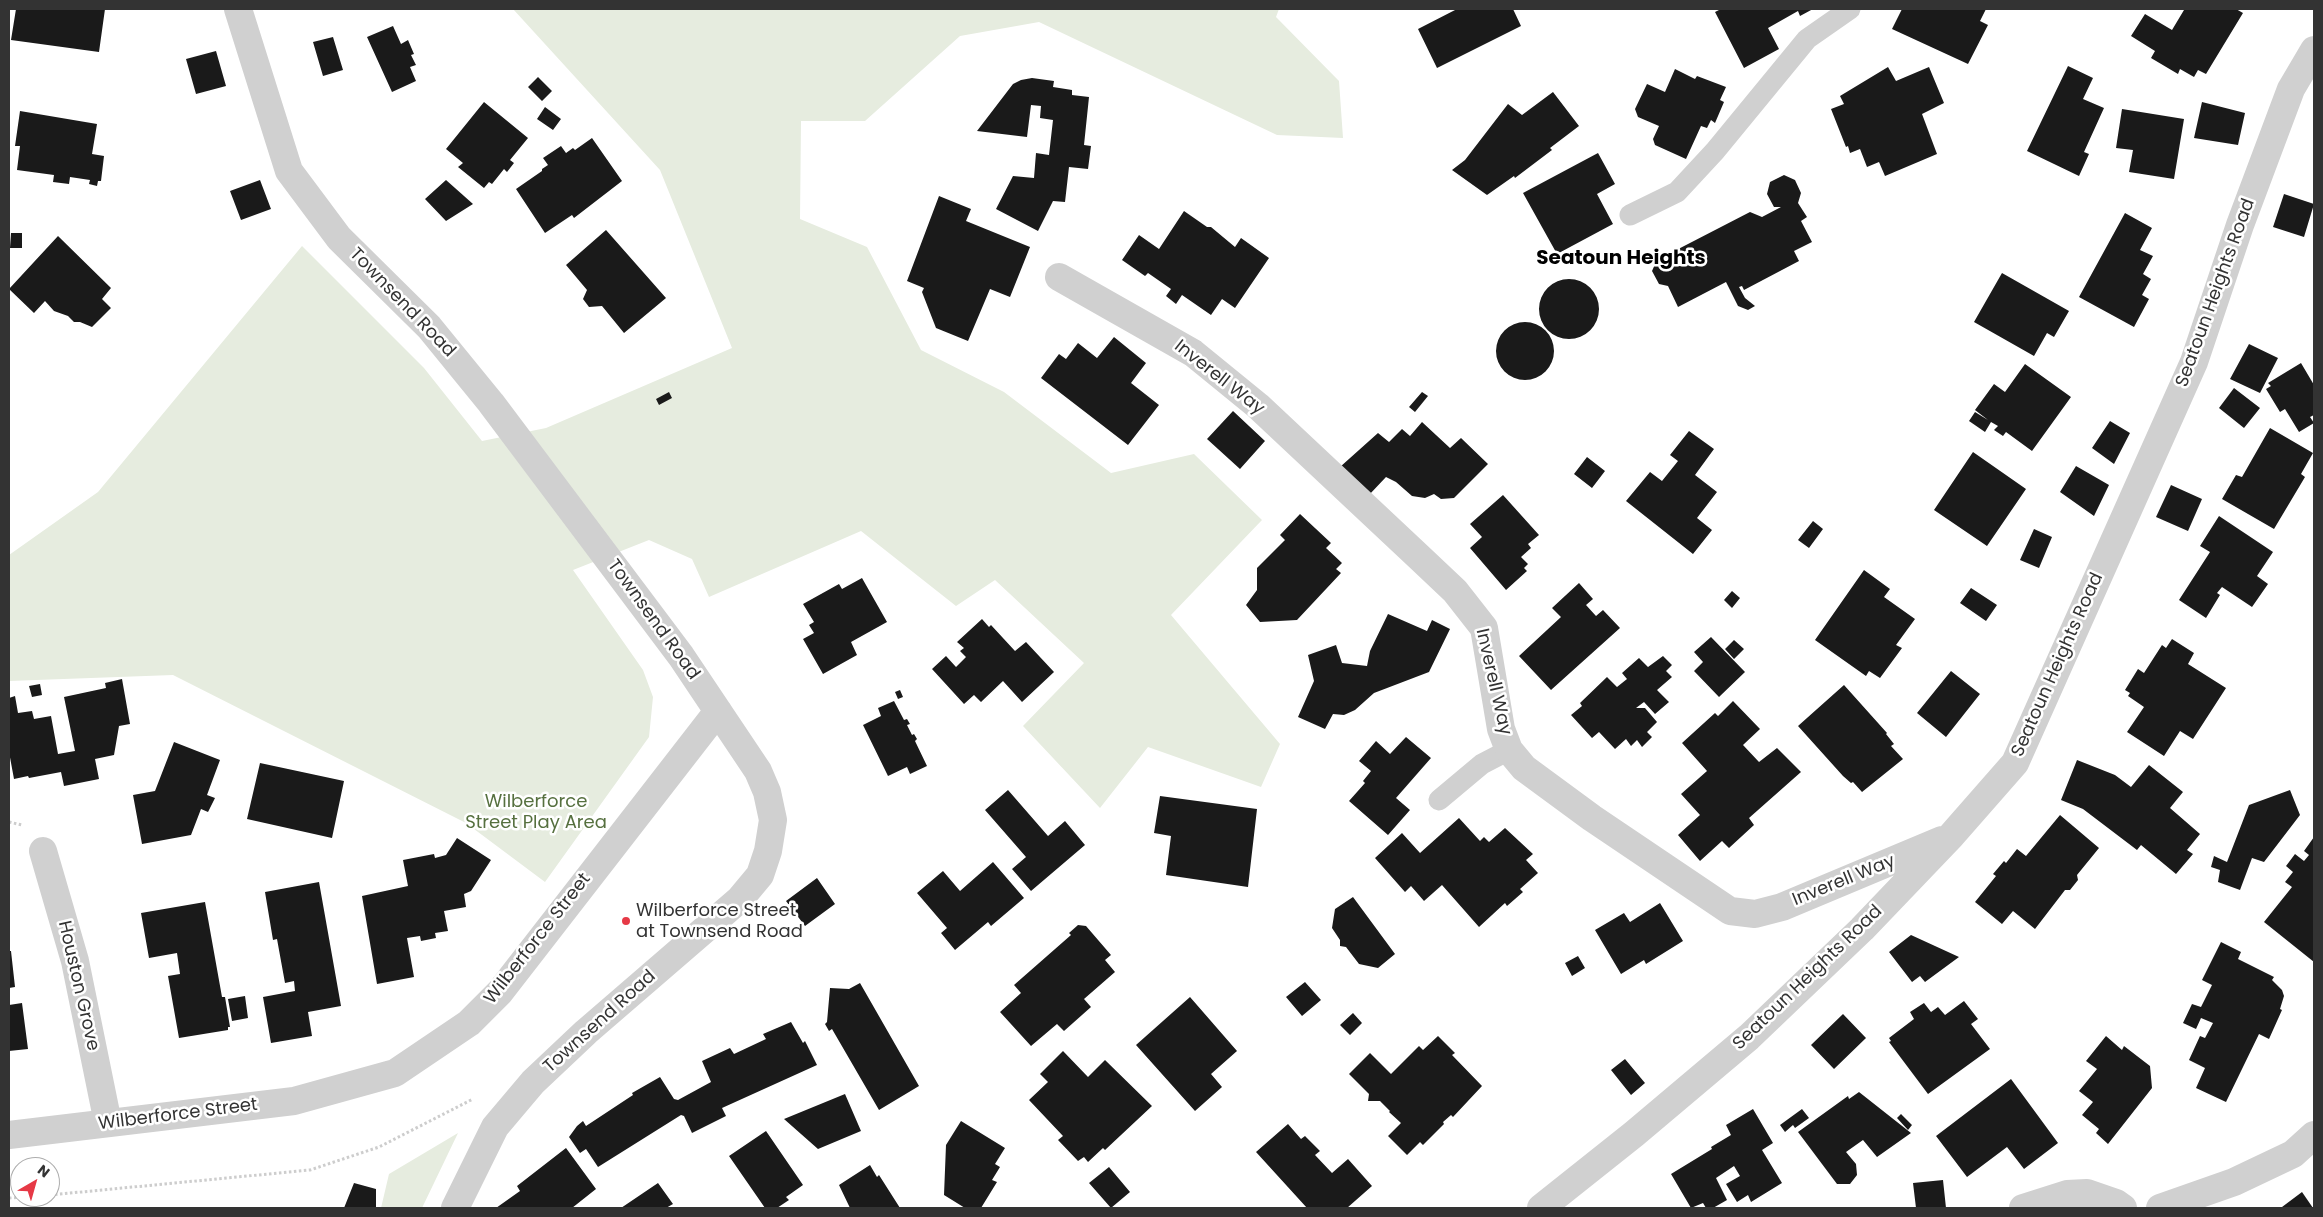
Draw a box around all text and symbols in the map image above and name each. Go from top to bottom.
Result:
street label: Seatoun Heights Road [2172,196,2260,390]
street label: Townsend Road [344,244,460,362]
district label: Seatoun Heights [1536,247,1706,271]
street label: Inverell Way [1170,336,1268,420]
street label: Townsend Road [602,556,704,684]
street label: Seatoun Heights Road [2008,570,2108,760]
street label: Inverell Way [1470,627,1516,737]
park label: Wilberforce Street Play Area [465,791,607,834]
street label: Inverell Way [1790,851,1898,911]
street label: Wilberforce Street [480,869,596,1009]
place label: Wilberforce Street at Townsend Road [636,900,803,942]
street label: Seatoun Heights Road [1729,901,1887,1055]
marker: Wilberforce Street at Townsend Road [620,915,632,927]
street label: Houston Grove [53,919,103,1053]
street label: Townsend Road [539,966,661,1078]
street label: Wilberforce Street [97,1095,259,1135]
north arrow [10,1157,60,1207]
text: N [33,1160,54,1182]

